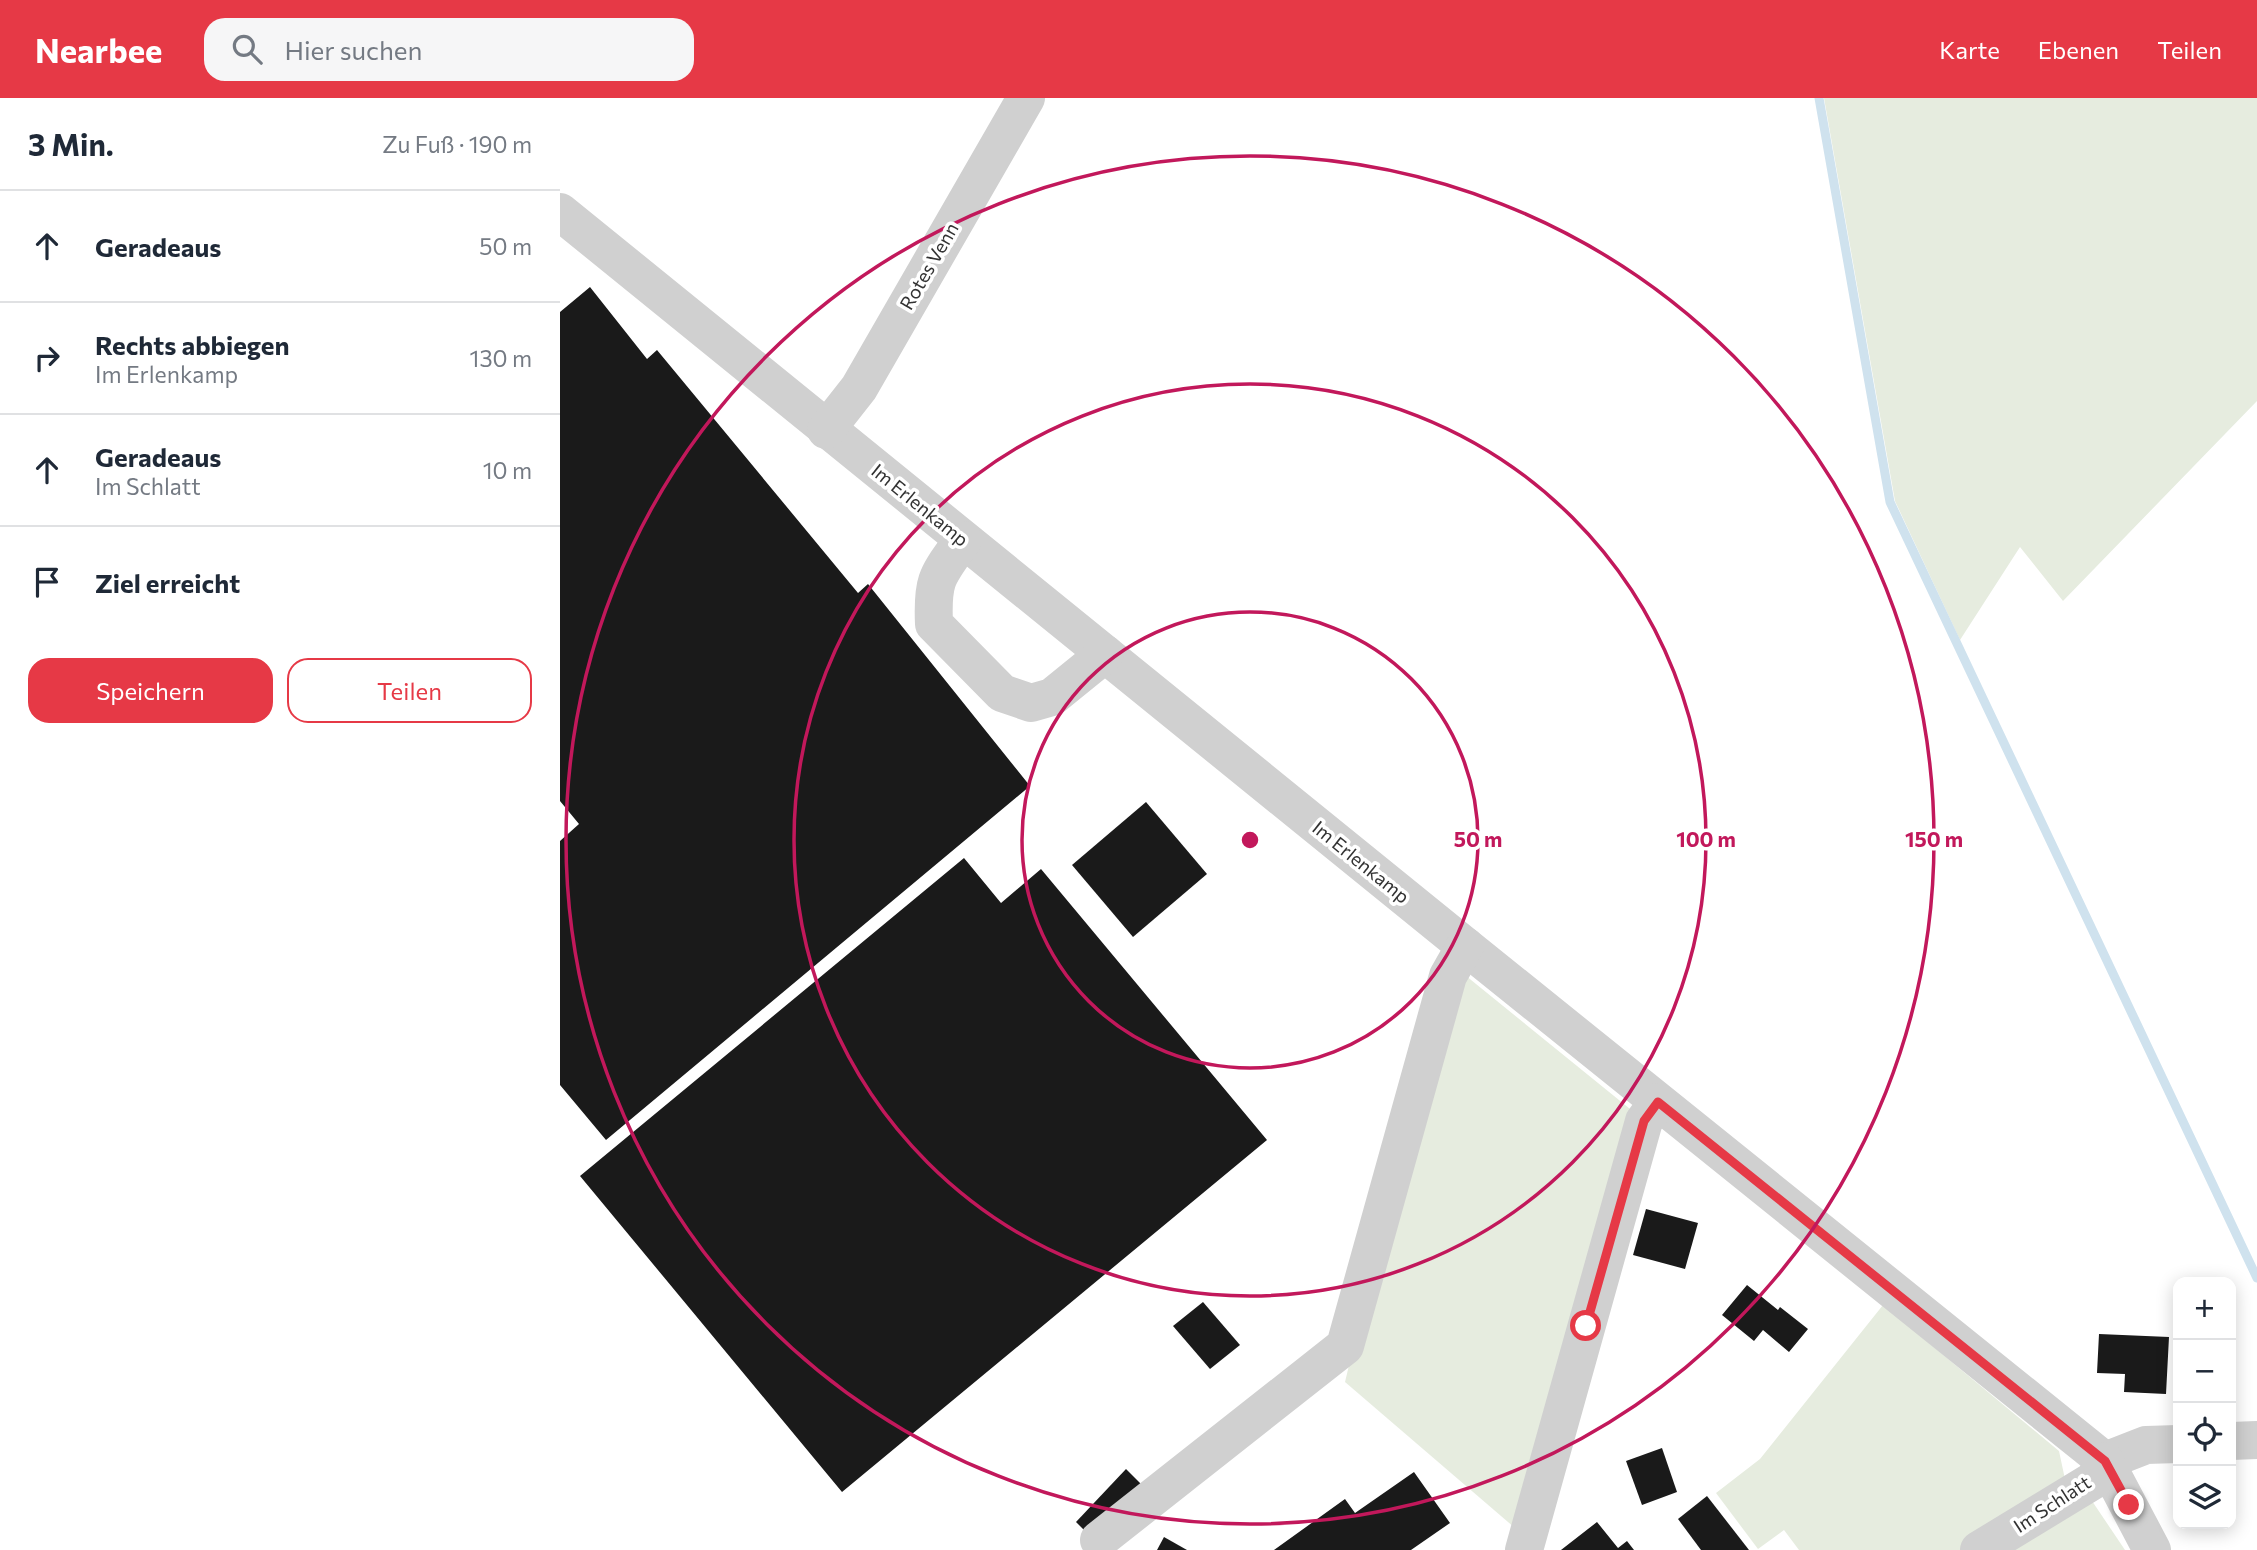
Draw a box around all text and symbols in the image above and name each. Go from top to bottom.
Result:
search box [204,18,694,81]
text: Nearbee [35,29,162,70]
icon: search [228,30,266,68]
text: Hier suchen [284,34,422,65]
text: Karte [1939,35,2000,64]
text: Ebenen [2038,35,2119,64]
text: Teilen [2157,35,2222,64]
text: 3 Min. [28,125,114,162]
text: Zu Fuß · 190 m [382,130,532,158]
street label: Rotes Venn [894,218,963,313]
icon: ahead [28,227,66,265]
text: Geradeaus [95,231,221,262]
text: 50 m [479,232,532,260]
text: Rechts abbiegen [95,329,290,360]
icon: right [28,339,66,377]
text: 130 m [470,344,532,372]
text: Im Erlenkamp [95,360,238,388]
text: Geradeaus [95,441,221,472]
icon: ahead [28,451,66,489]
text: 10 m [483,456,532,484]
street label: Im Erlenkamp [867,458,973,551]
text: Im Schlatt [95,472,201,500]
icon: arrive [28,563,66,601]
text: Ziel erreicht [95,567,240,598]
button: Speichern [28,658,273,723]
button: Teilen [287,658,532,723]
street label: Im Erlenkamp [1308,815,1414,908]
text: 50 m [1454,826,1502,851]
text: 100 m [1676,826,1736,851]
text: 150 m [1905,826,1963,851]
centre of rings [1238,828,1262,852]
map controls [2173,1277,2236,1529]
button: + [2173,1277,2236,1340]
route start [1570,1310,1601,1341]
button: − [2173,1340,2236,1403]
button: locate [2173,1403,2236,1466]
button: layers [2173,1466,2236,1529]
street label: Im Schlatt [2009,1470,2095,1537]
route end [2113,1489,2144,1520]

